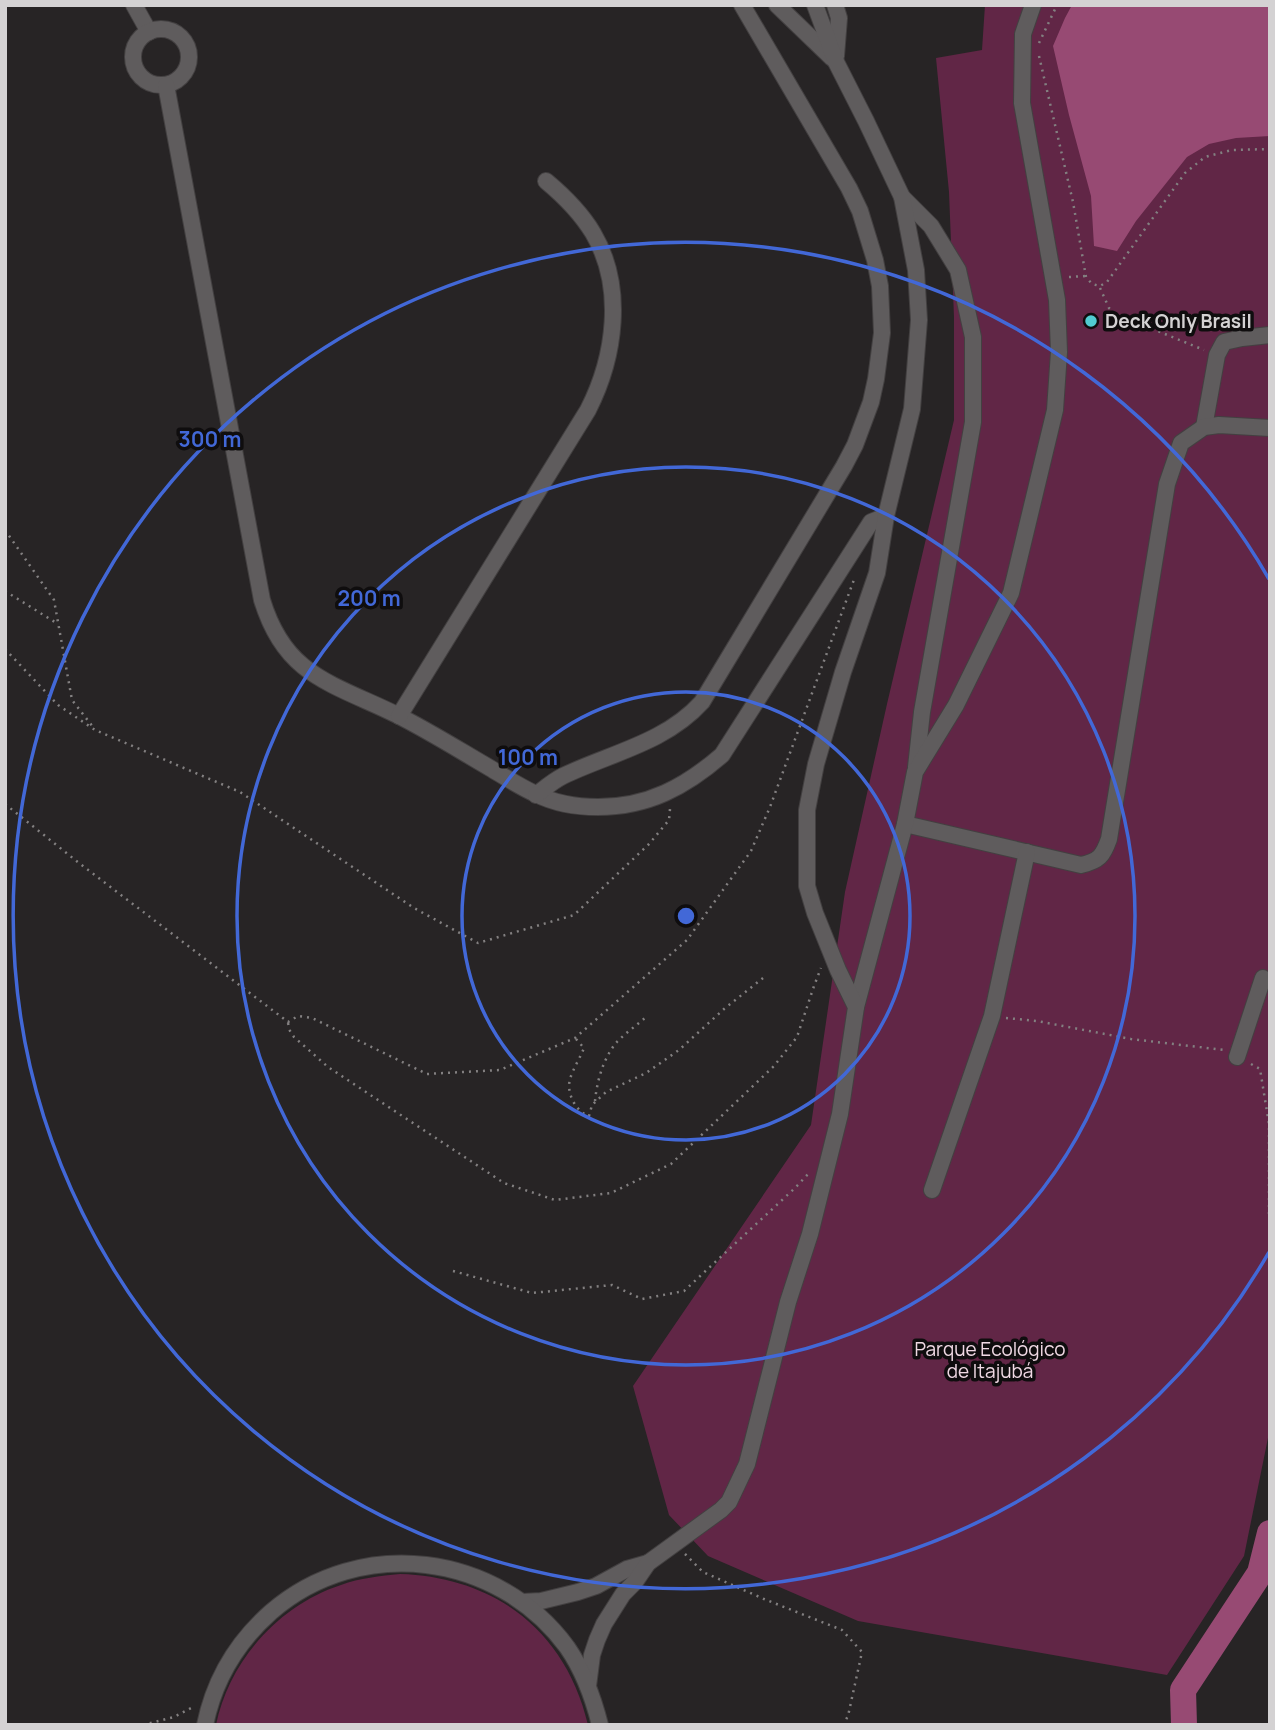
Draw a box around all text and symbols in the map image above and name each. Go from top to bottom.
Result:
place label: Deck Only Brasil [1105,308,1252,334]
marker: Deck Only Brasil [1083,313,1099,329]
text: 300 m [179,425,241,453]
text: 200 m [337,584,401,612]
text: 100 m [498,743,558,771]
centre of rings [674,904,698,928]
park label: Parque Ecológico de Itajubá [914,1336,1066,1384]

